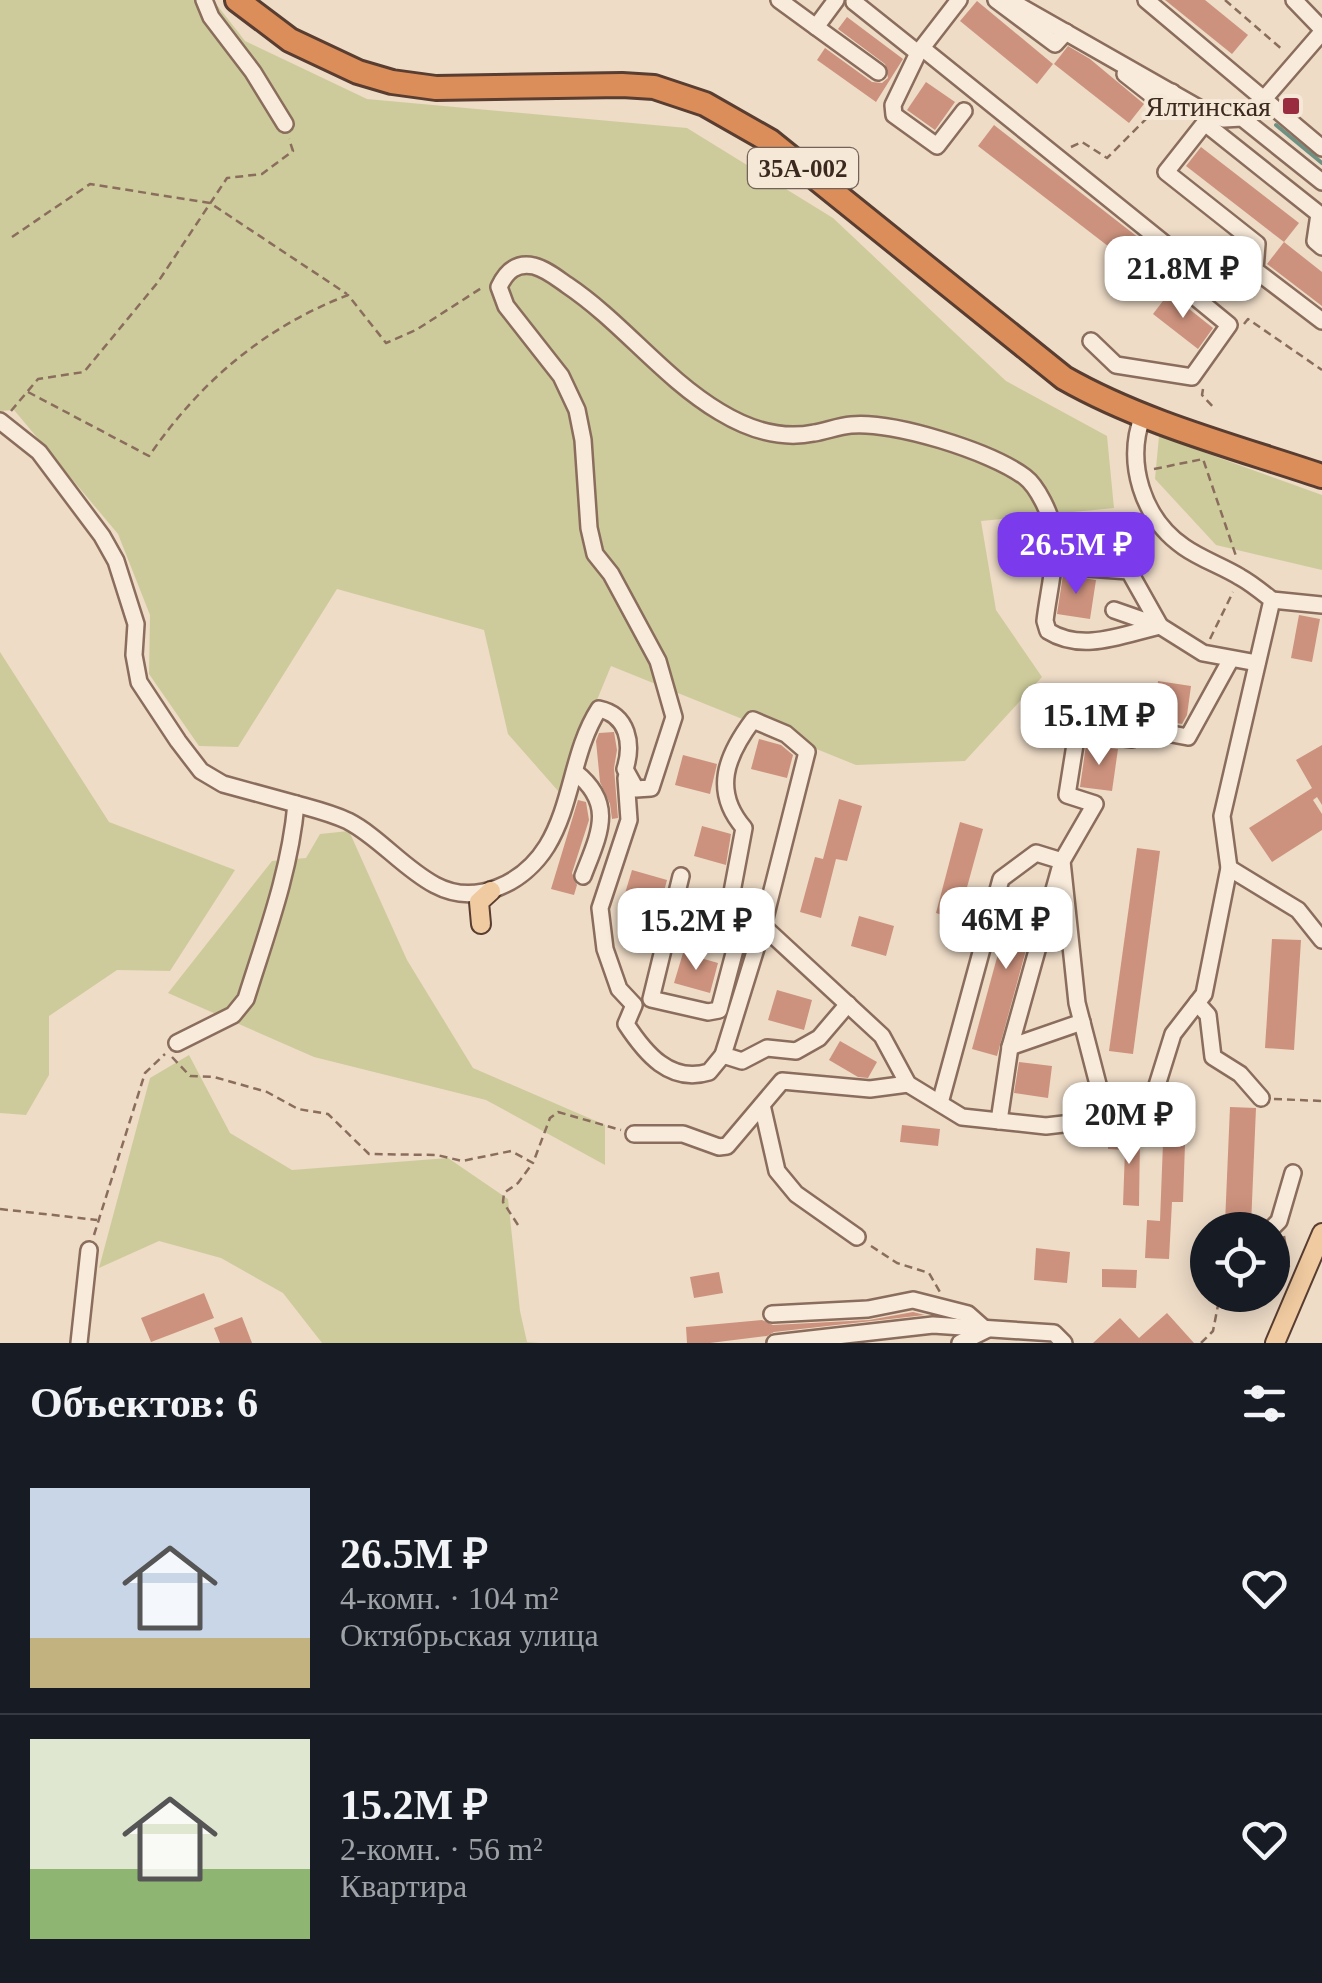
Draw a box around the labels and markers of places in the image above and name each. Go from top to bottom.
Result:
place label: Ялтинская [1145,91,1271,122]
marker: Ялтинская [1280,95,1302,117]
pin: 21.8M ₽ [1091,236,1275,321]
pin: 26.5M ₽ [984,512,1168,597]
pin: 15.1M ₽ [1007,683,1191,768]
pin: 46M ₽ [936,887,1076,972]
pin: 15.2M ₽ [604,888,788,973]
pin: 20M ₽ [1059,1082,1199,1167]

